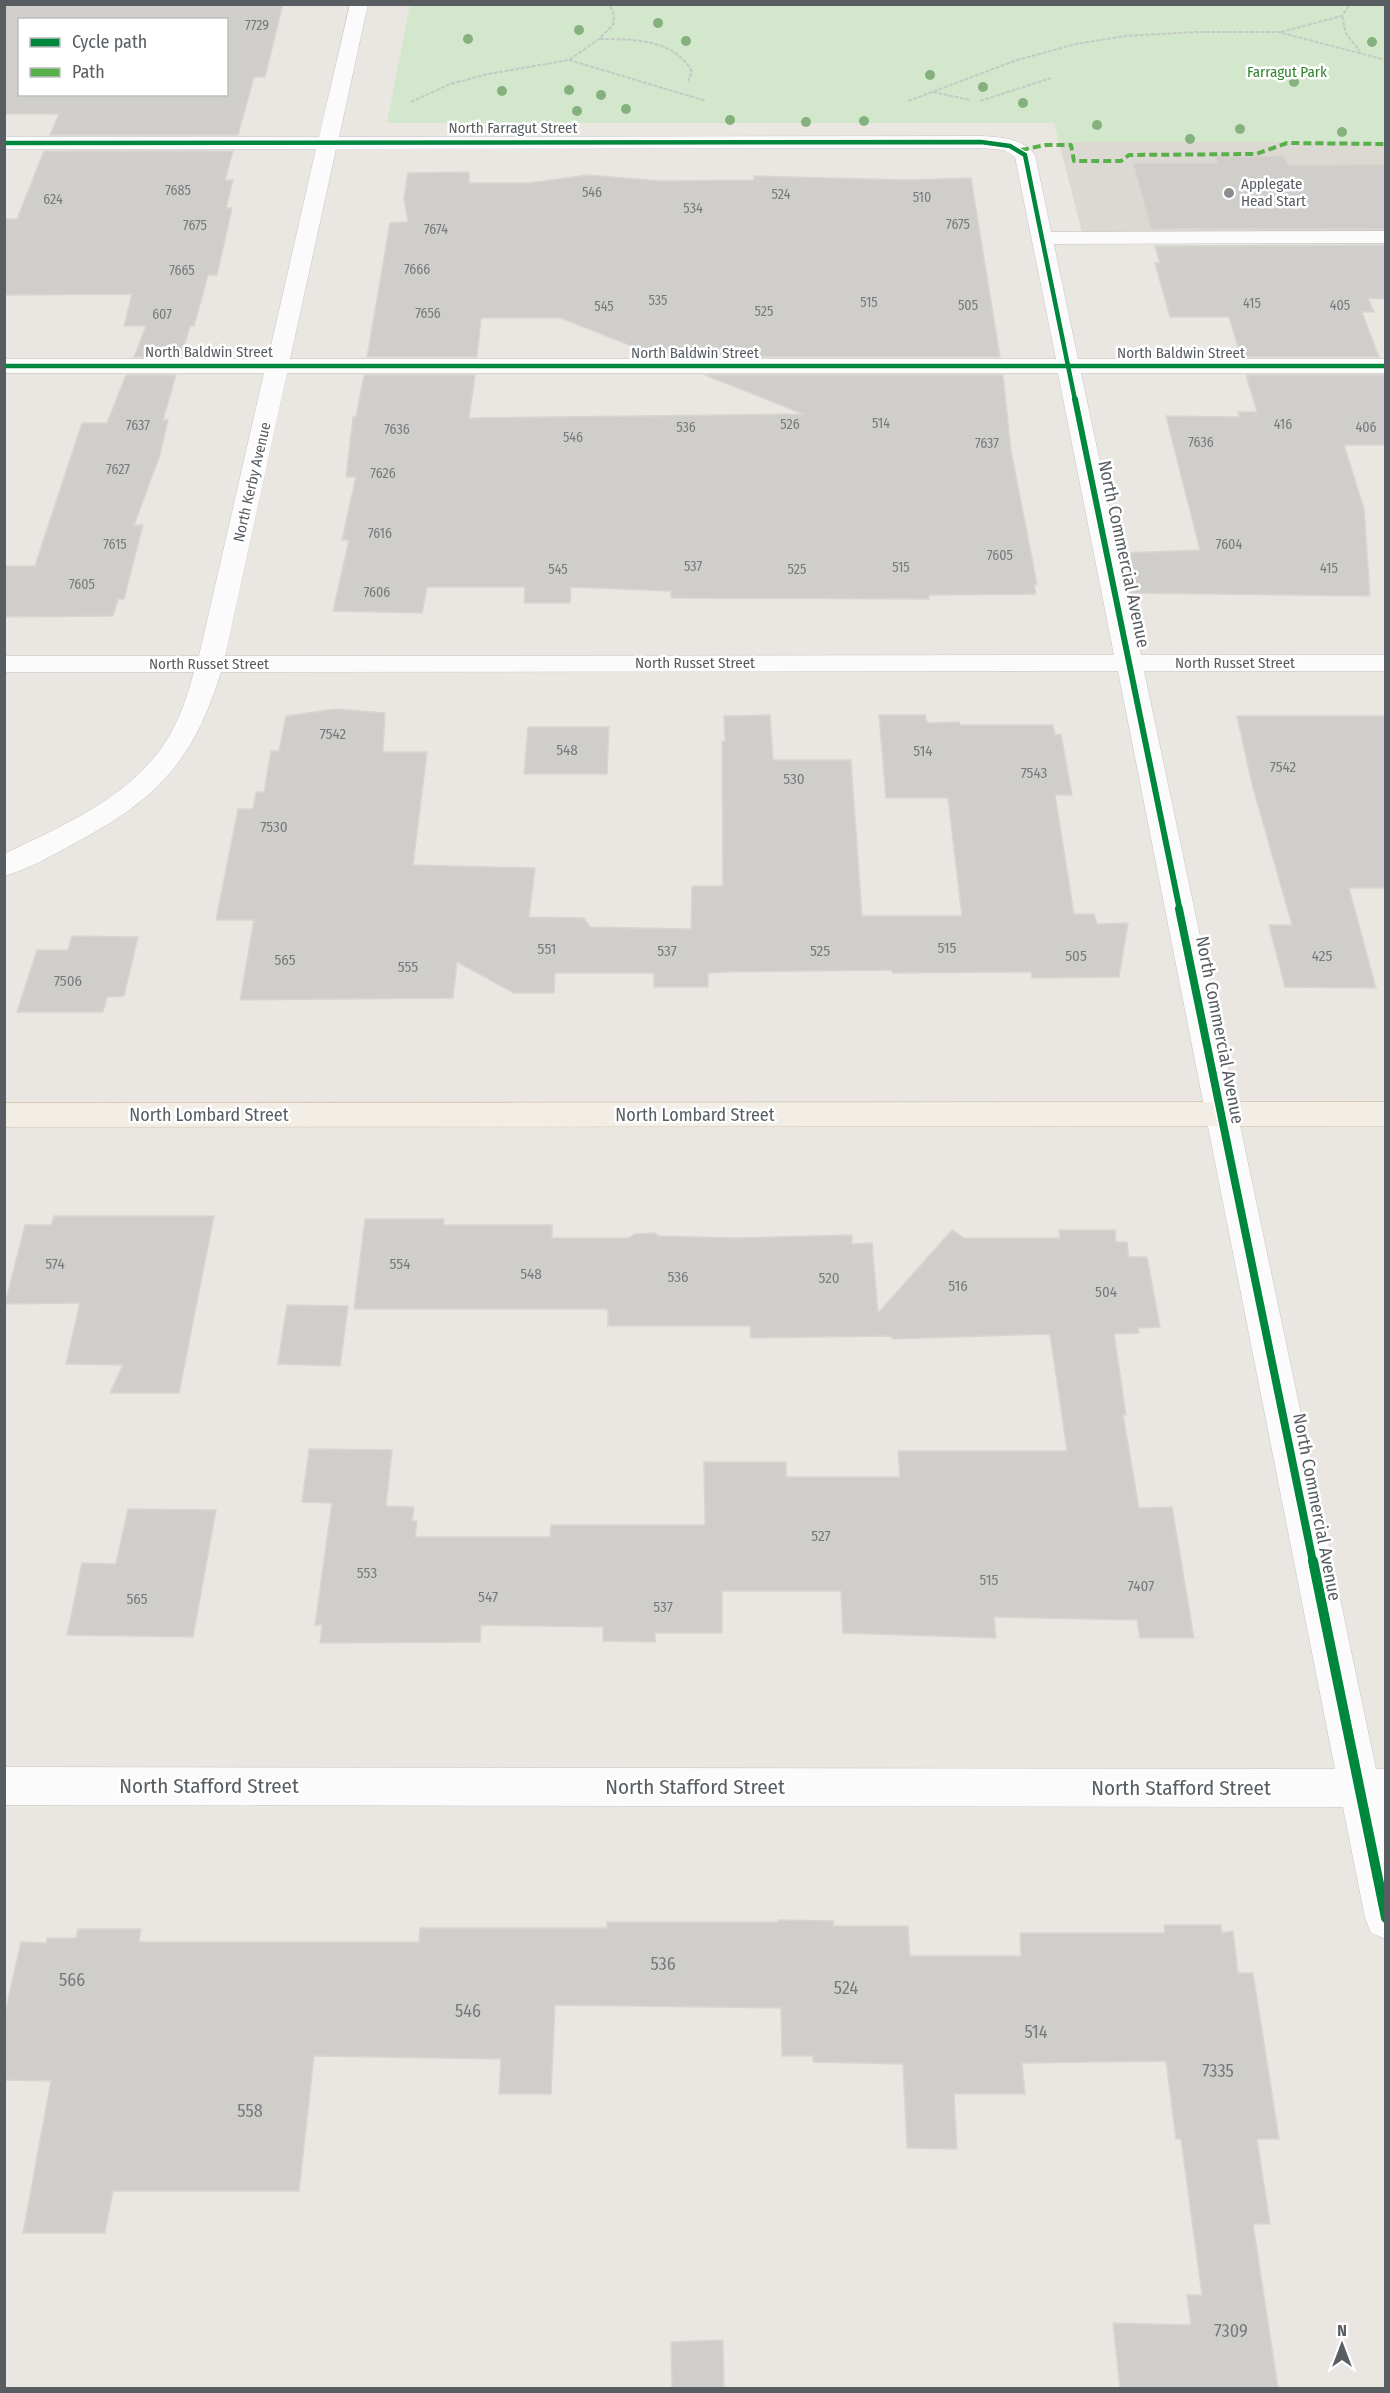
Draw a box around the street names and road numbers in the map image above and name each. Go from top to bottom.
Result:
street label: North Farragut Street [449,119,578,137]
street label: North Baldwin Street [145,343,273,361]
street label: North Baldwin Street [631,344,759,362]
street label: North Baldwin Street [1117,344,1245,362]
street label: North Kerby Avenue [229,420,275,544]
street label: North Commercial Avenue [1093,458,1155,650]
street label: North Russet Street [635,654,755,672]
street label: North Russet Street [1175,654,1295,672]
street label: North Russet Street [149,655,269,673]
street label: North Commercial Avenue [1191,934,1249,1126]
street label: North Lombard Street [129,1104,289,1126]
street label: North Lombard Street [615,1104,775,1126]
street label: North Commercial Avenue [1288,1411,1346,1603]
street label: North Stafford Street [119,1773,299,1799]
street label: North Stafford Street [605,1774,785,1800]
street label: North Stafford Street [1091,1775,1271,1801]

